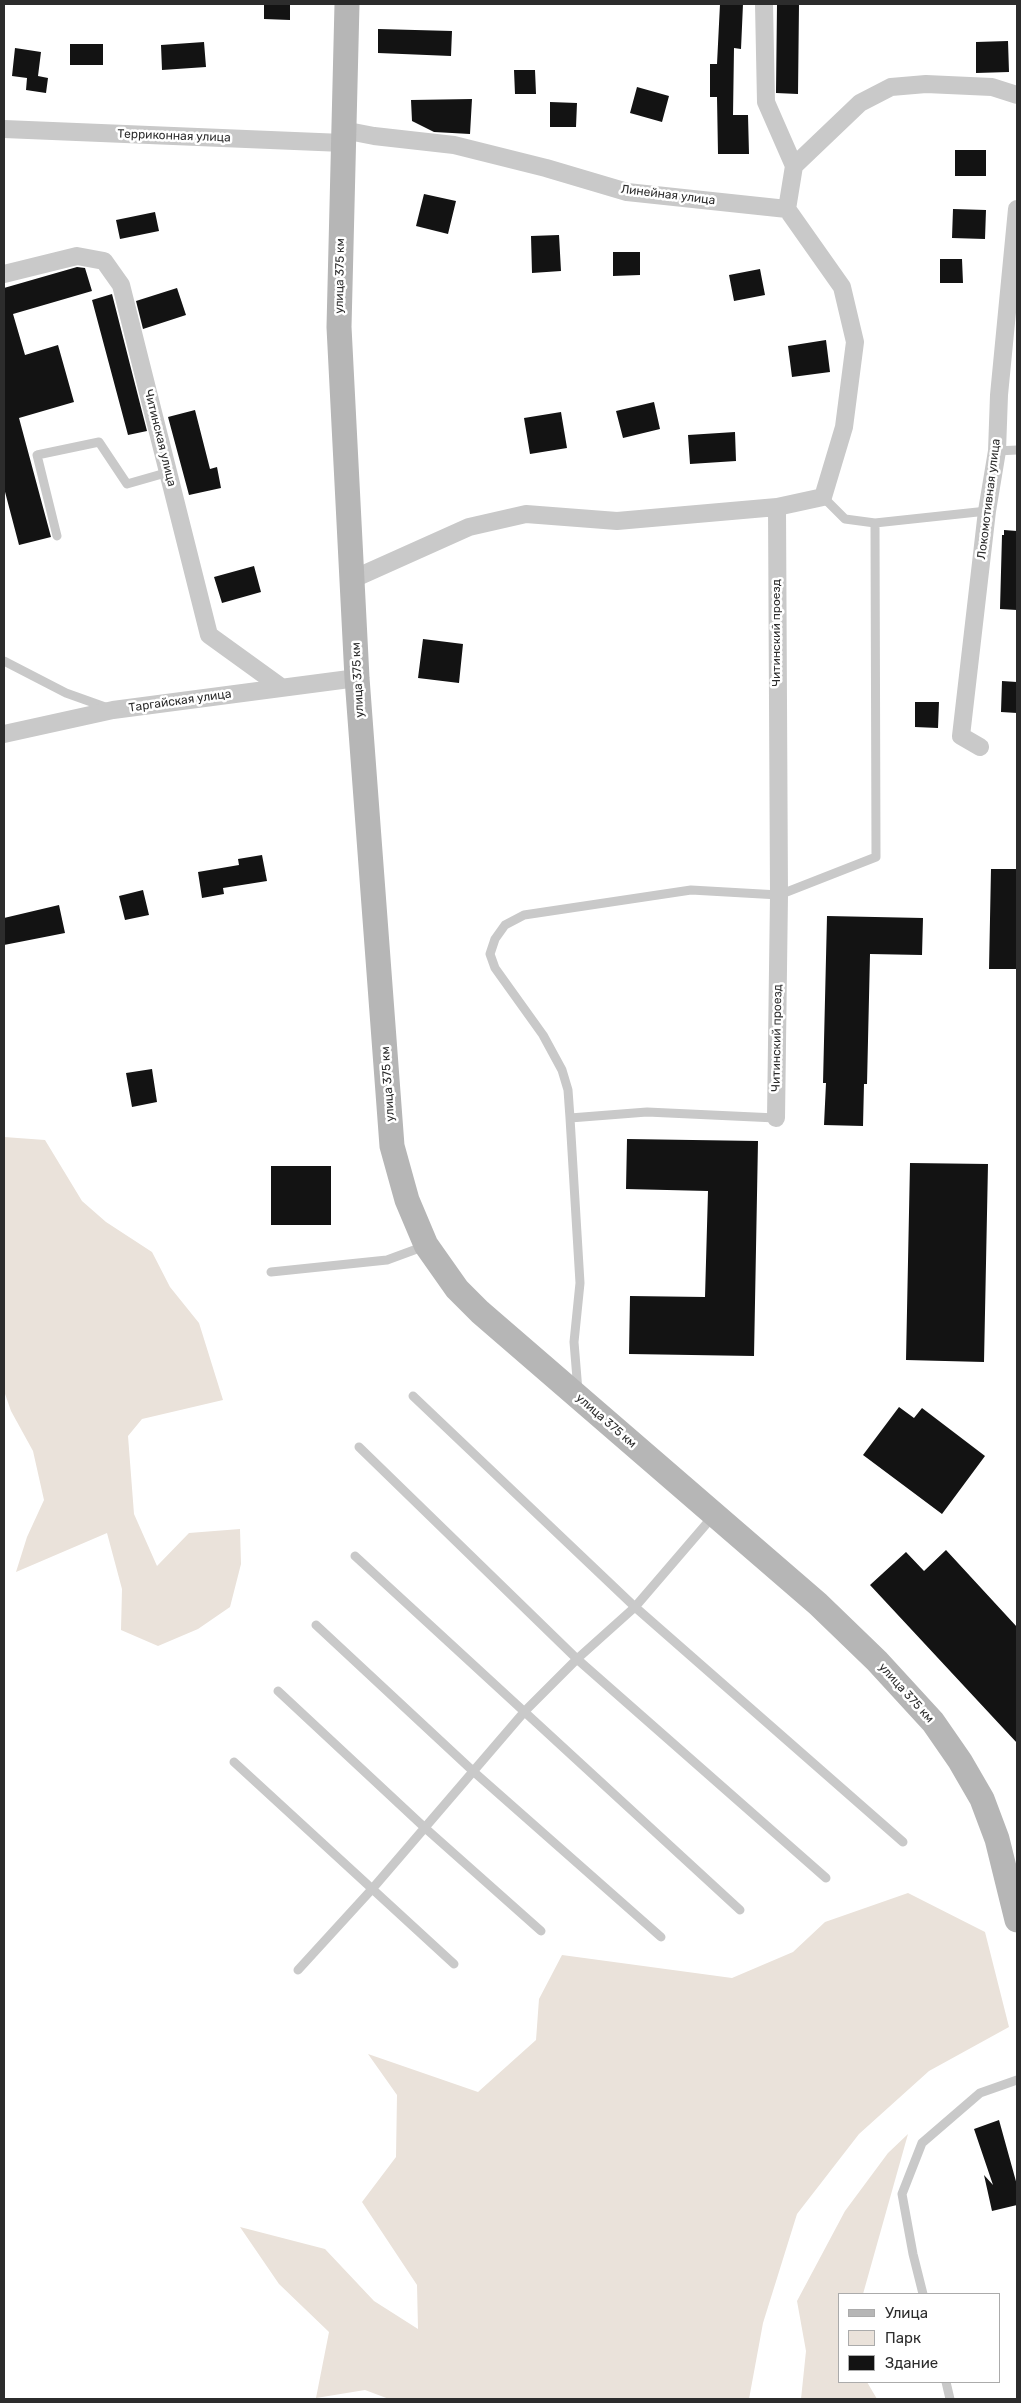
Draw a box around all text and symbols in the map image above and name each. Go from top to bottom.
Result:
street label: Терриконная улица [117,127,231,145]
street label: Линейная улица [620,182,716,208]
street label: улица 375 км [332,238,348,314]
street label: Читинская улица [141,388,179,488]
street label: Локомотивная улица [974,438,1004,560]
street label: Читинский проезд [770,579,784,687]
street label: улица 375 км [349,642,367,718]
street label: Таргайская улица [128,687,232,715]
street label: Читинский проезд [769,984,785,1092]
street label: улица 375 км [378,1046,398,1122]
street label: улица 375 км [573,1391,639,1451]
street label: улица 375 км [875,1660,937,1726]
legend [838,2293,1001,2383]
text: Улица [885,2304,928,2322]
text: Парк [885,2329,921,2347]
text: Здание [885,2354,938,2372]

